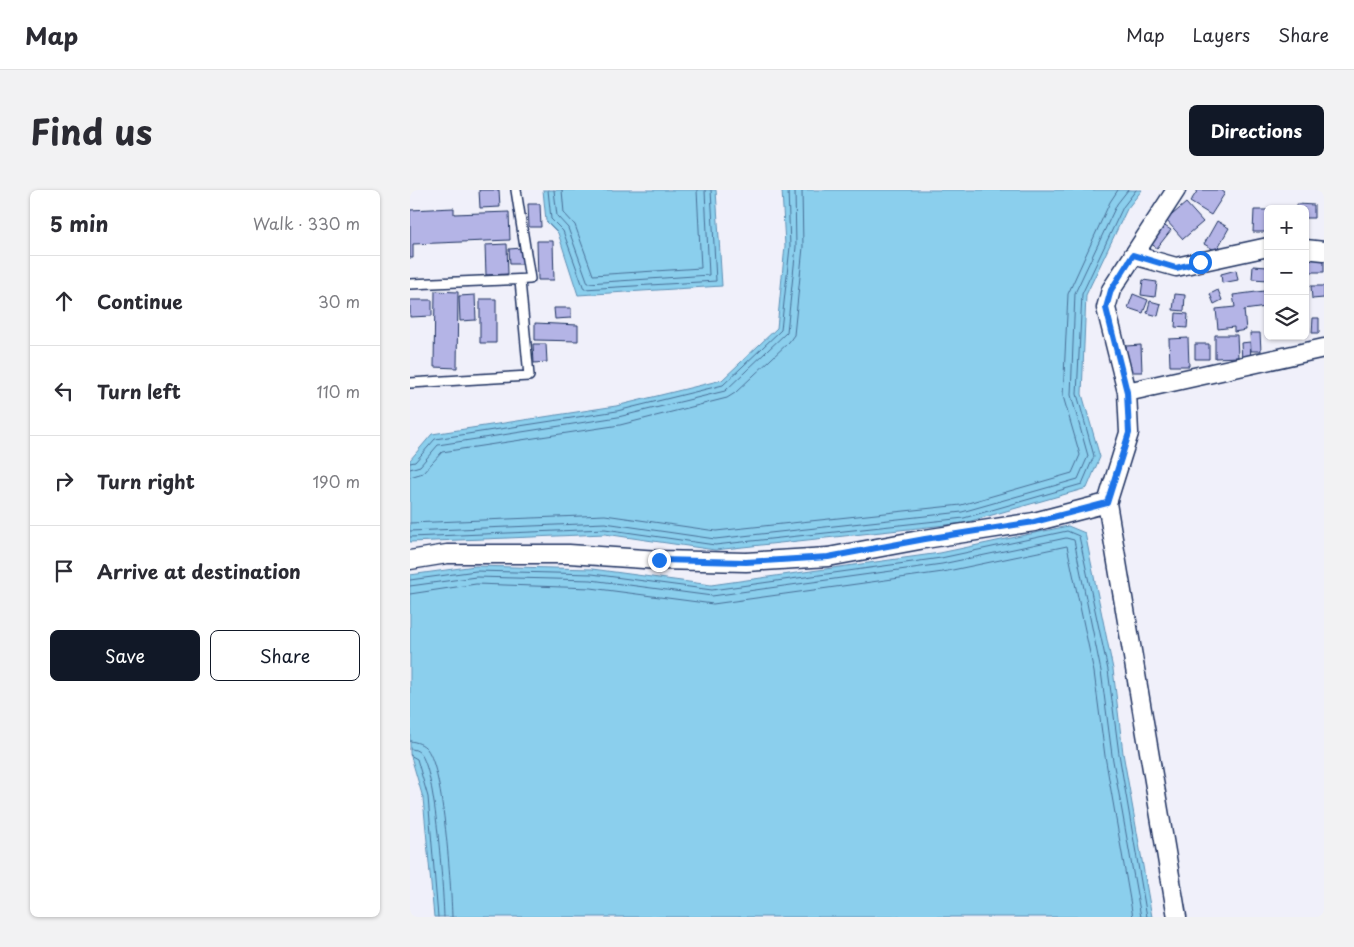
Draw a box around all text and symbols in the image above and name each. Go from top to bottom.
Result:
text: Map [25,17,78,53]
text: Map [1126,21,1165,48]
text: Layers [1193,21,1250,48]
text: Share [1278,21,1329,48]
text: Find us [30,104,152,157]
button: Directions [1189,105,1324,156]
map controls [1264,205,1309,340]
button: + [1264,205,1309,250]
text: 5 min [50,207,108,239]
text: Walk · 330 m [253,211,360,235]
button: − [1264,250,1309,295]
route start [1189,251,1212,274]
icon: ahead [50,287,78,315]
text: Continue [97,287,183,315]
text: 30 m [318,289,360,313]
button: layers [1264,295,1309,340]
icon: left [50,377,78,405]
text: Turn left [97,377,181,405]
text: 110 m [317,379,360,403]
icon: right [50,467,78,495]
text: Turn right [97,467,195,495]
text: 190 m [312,469,360,493]
route end [648,549,671,572]
icon: arrive [50,557,78,585]
text: Arrive at destination [97,557,301,585]
button: Save [50,630,200,681]
button: Share [210,630,360,681]

